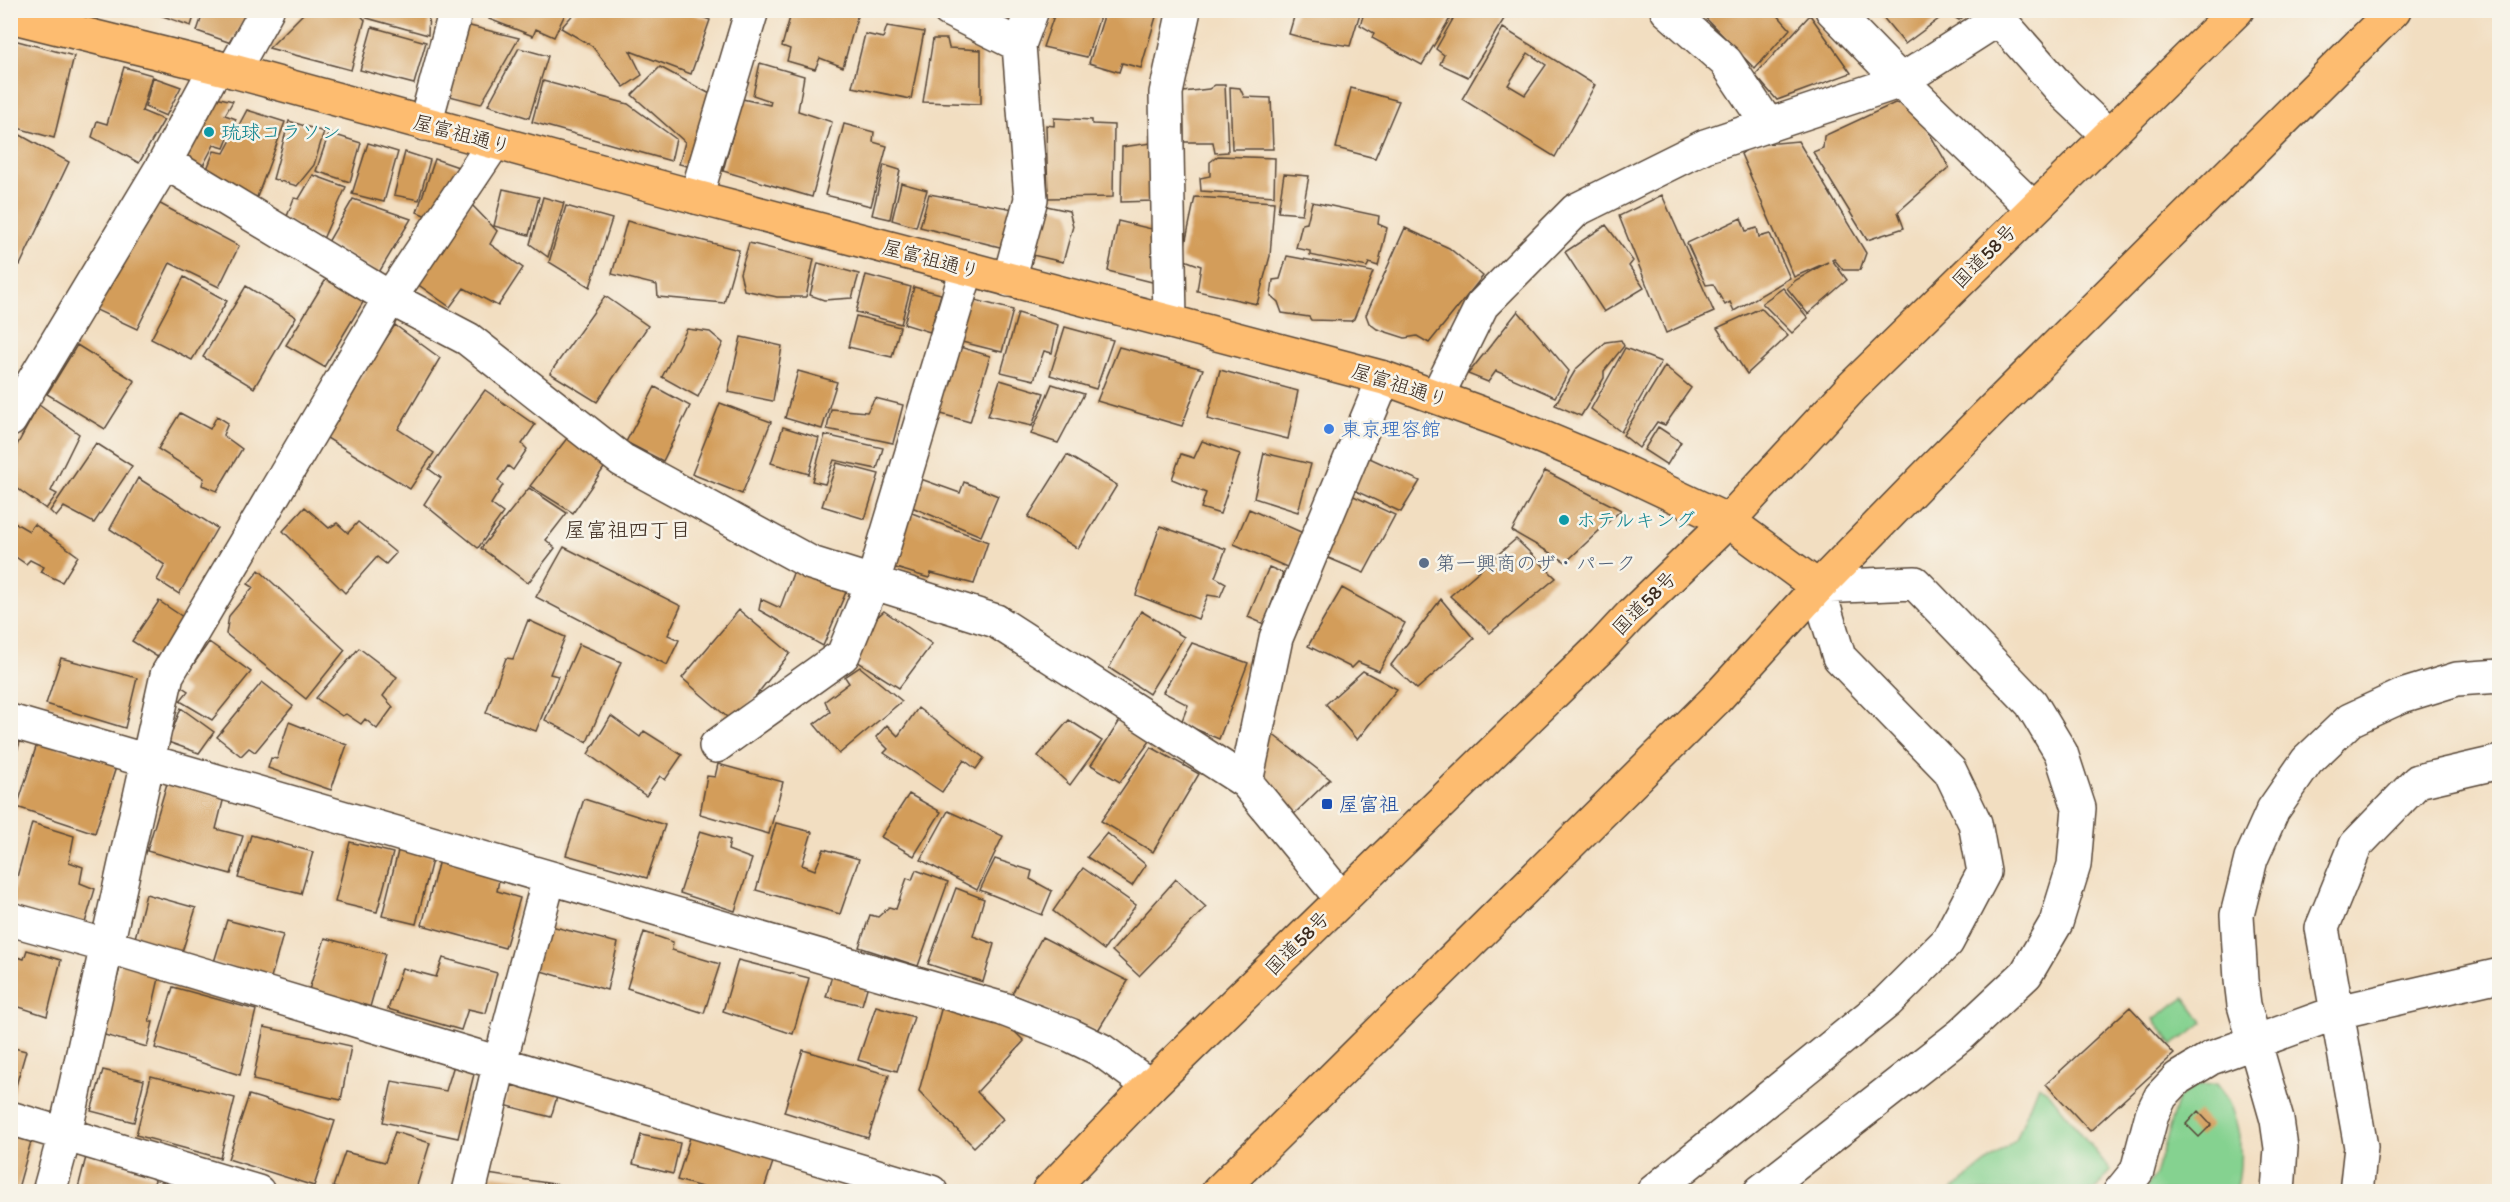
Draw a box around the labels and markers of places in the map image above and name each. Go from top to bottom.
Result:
place label: 琉球コラソン [221,120,341,144]
marker: 琉球コラソン [202,125,216,139]
place label: 東京理容館 [1341,417,1441,441]
marker: 東京理容館 [1322,422,1336,436]
place label: ホテルキング [1576,508,1695,532]
marker: ホテルキング [1557,513,1571,527]
place label: 第一興商のザ・パーク [1436,551,1636,575]
marker: 第一興商のザ・パーク [1417,556,1431,570]
place label: 屋富祖 [1339,792,1399,816]
marker: 屋富祖 [1320,797,1334,811]

